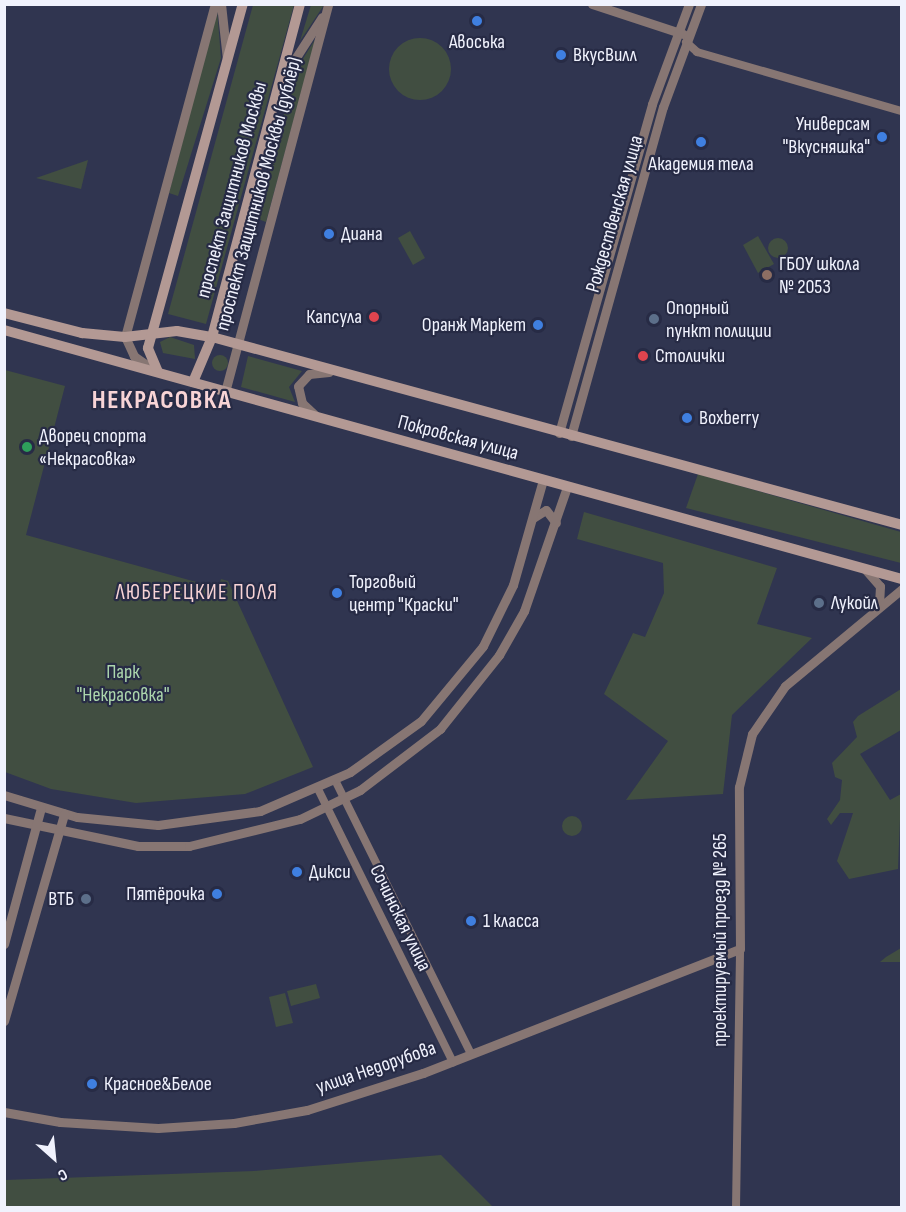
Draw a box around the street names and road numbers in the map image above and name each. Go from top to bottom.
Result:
street label: проспект Защитников Москвы (дублёр) [211,55,307,333]
street label: проспект Защитников Москвы [192,79,272,301]
street label: Рождественская улица [581,133,649,295]
street label: Покровская улица [395,410,521,466]
street label: проектируемый проезд № 265 [708,833,732,1047]
street label: Сочинская улица [364,861,436,975]
street label: улица Недорубова [313,1036,439,1100]

